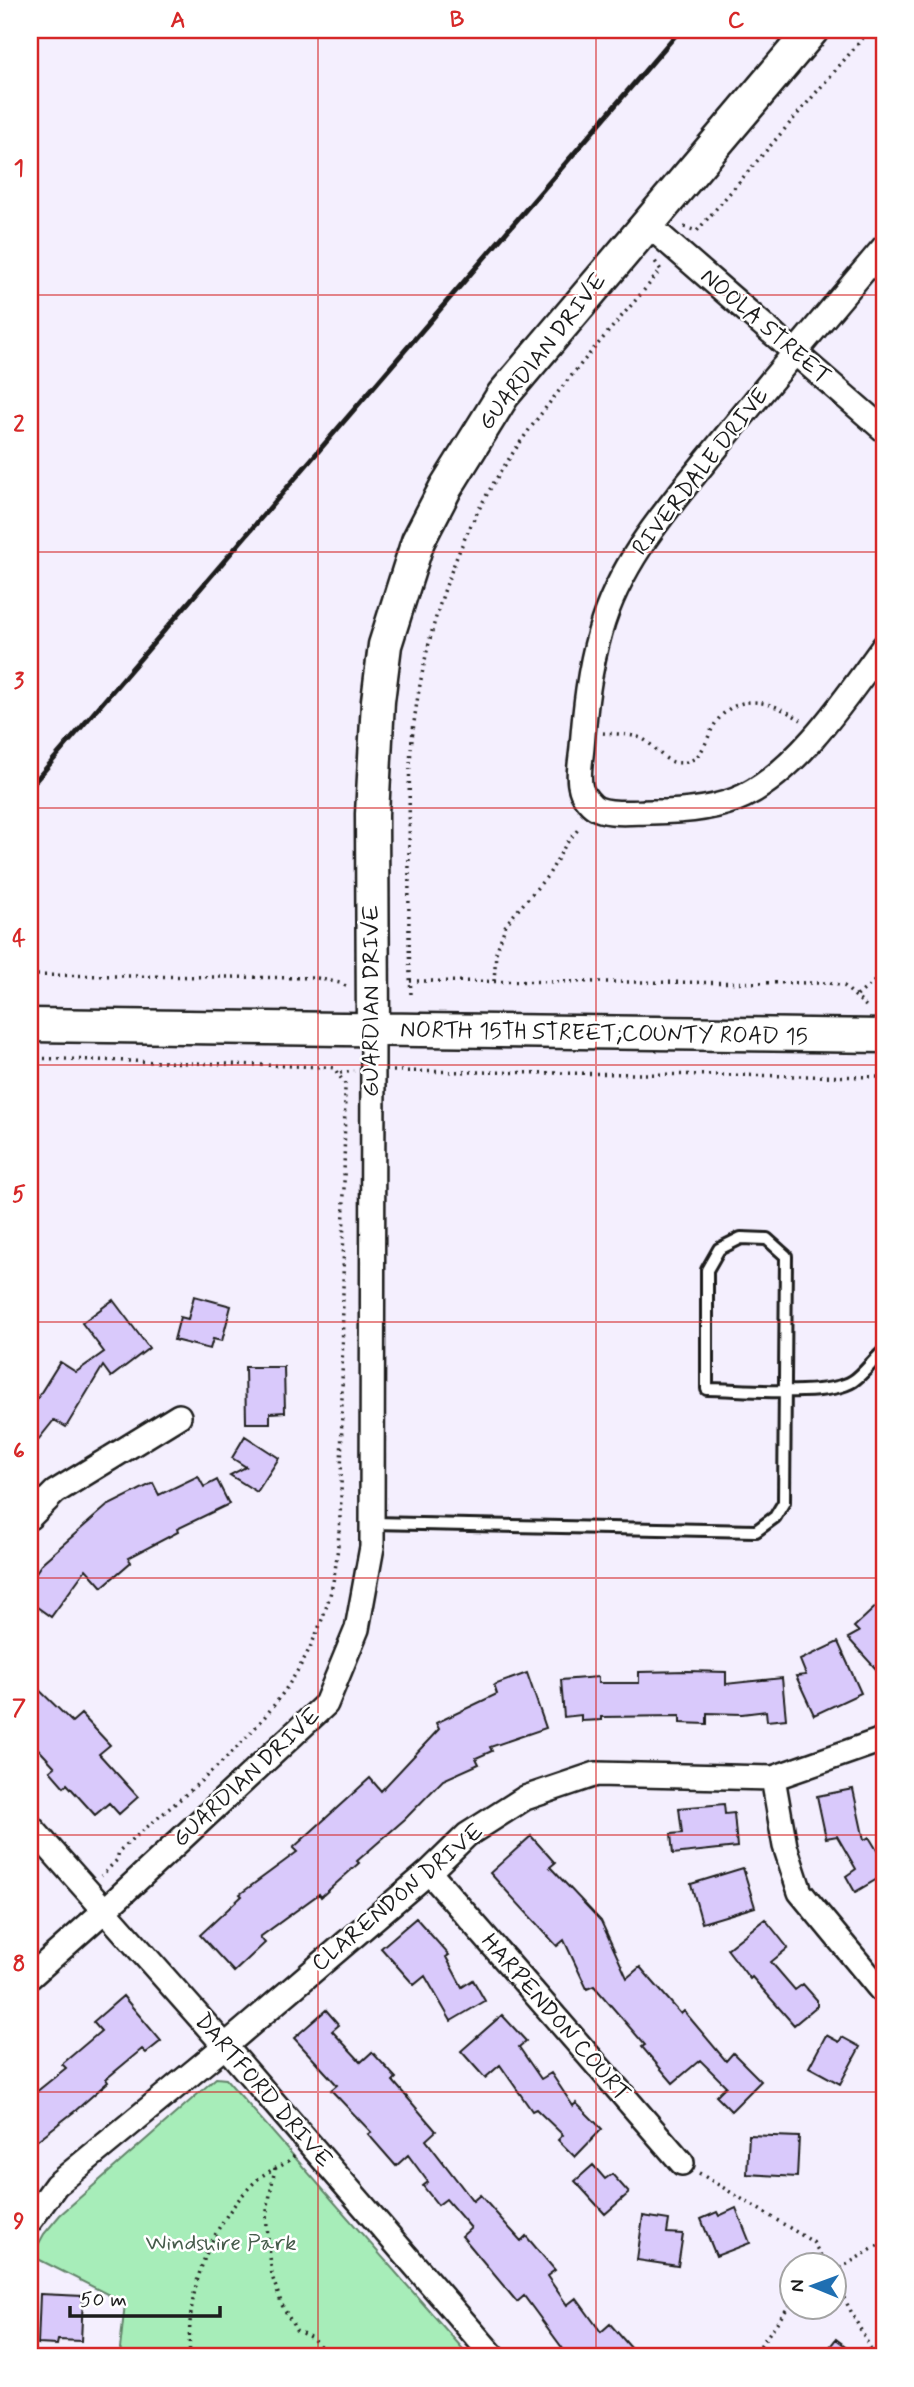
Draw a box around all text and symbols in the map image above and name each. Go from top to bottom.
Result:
text: A [170,6,186,36]
text: B [450,6,465,36]
text: C [728,6,745,36]
text: 1 [14,154,24,184]
street label: NOOLA STREET [694,262,836,392]
street label: GUARDIAN DRIVE [472,267,614,437]
street label: RIVERDALE DRIVE [626,382,776,562]
text: 2 [13,410,25,440]
text: 3 [14,667,25,697]
street label: GUARDIAN DRIVE [357,905,387,1097]
text: 4 [12,924,26,954]
street label: NORTH 15TH STREET;COUNTY ROAD 15 [400,1015,808,1053]
text: 5 [12,1180,26,1210]
text: 6 [13,1437,25,1467]
text: 7 [12,1694,26,1724]
street label: GUARDIAN DRIVE [167,1702,327,1854]
street label: CLARENDON DRIVE [306,1817,490,1979]
street label: HARPENDON COURT [474,1928,636,2108]
text: 8 [13,1950,25,1980]
street label: DARTFORD DRIVE [187,2007,339,2175]
text: 9 [13,2207,25,2237]
park label: Windshire Park [145,2229,297,2259]
north arrow [778,2250,848,2320]
scale bar [70,2275,220,2319]
text: N [785,2279,810,2292]
text: 50 m [80,2286,127,2314]

